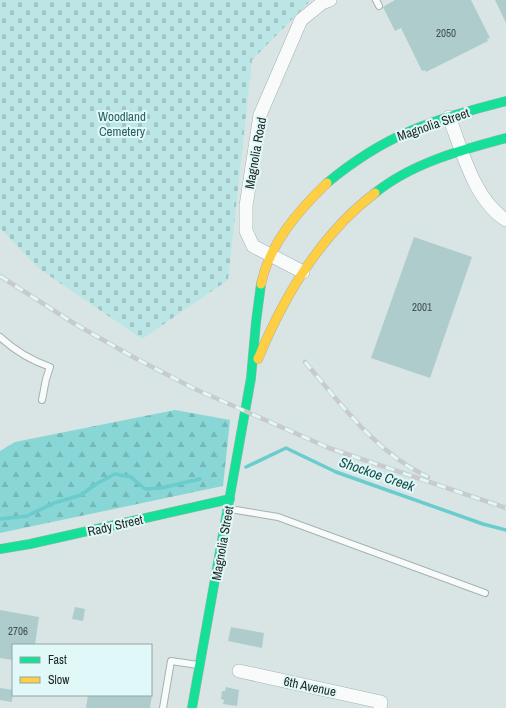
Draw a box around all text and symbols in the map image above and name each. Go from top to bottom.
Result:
house number: 2050 [436,26,456,40]
street label: Magnolia Street [395,104,472,145]
park label: Woodland Cemetery [98,108,146,140]
street label: Magnolia Road [241,116,270,190]
house number: 2001 [412,300,432,314]
water label: Shockoe Creek [337,453,418,496]
street label: Magnolia Street [208,505,237,582]
street label: Rady Street [86,511,144,540]
house number: 2706 [8,624,28,638]
legend [12,644,152,696]
text: Fast [48,652,67,668]
text: Slow [48,672,70,688]
street label: 6th Avenue [282,673,338,700]

